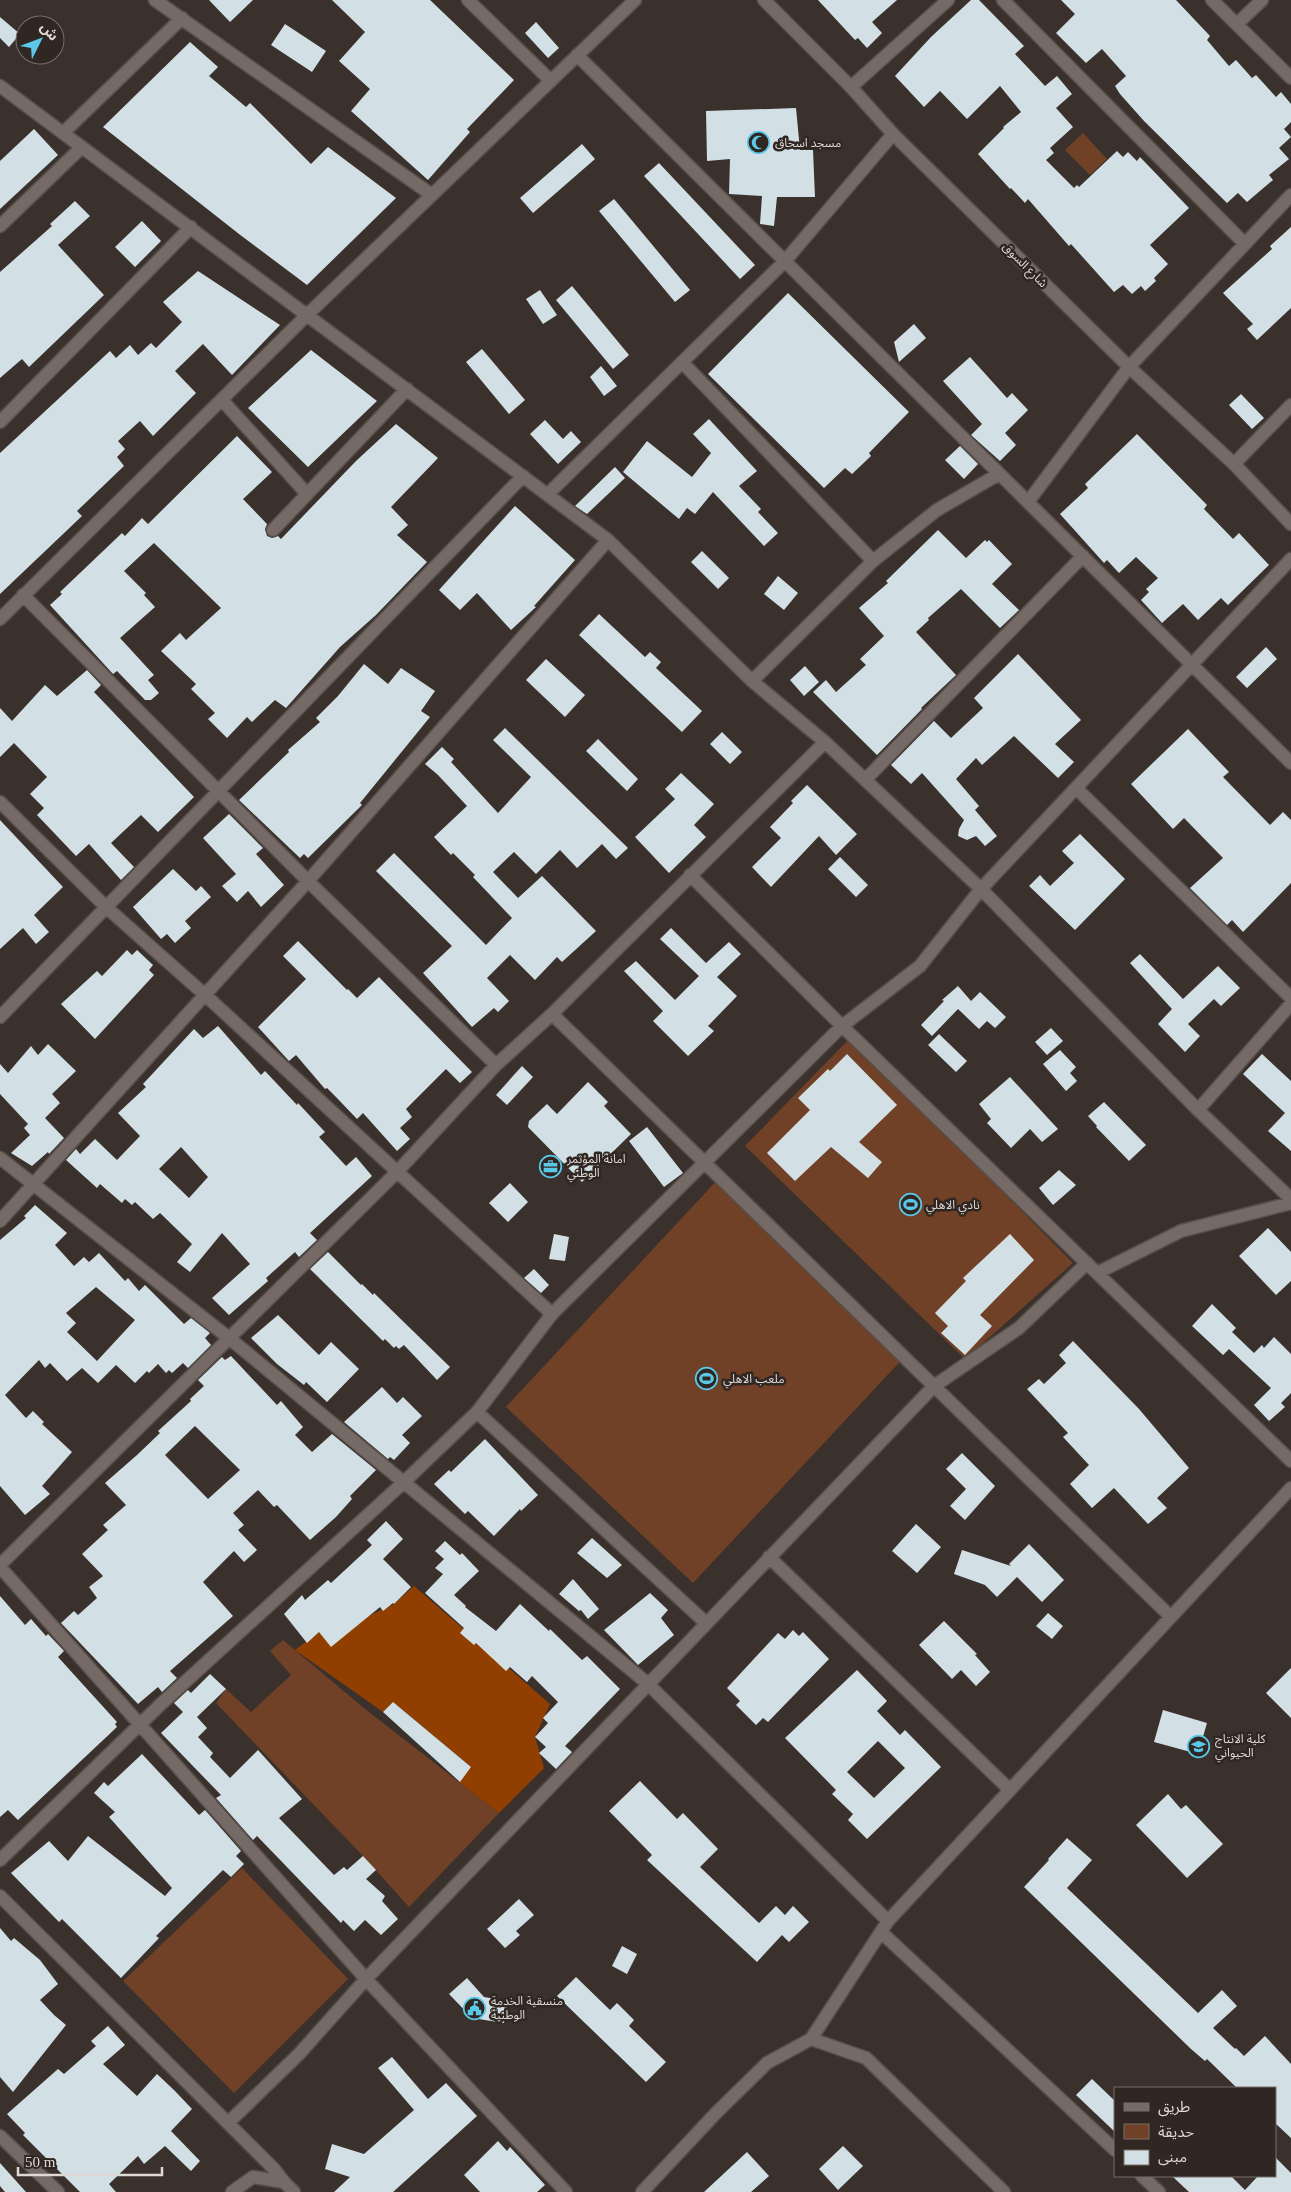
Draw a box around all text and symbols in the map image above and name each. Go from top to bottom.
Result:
north arrow [15,15,65,65]
text: ش [37,19,61,44]
mosque icon: مسجد اسحاق [747,131,771,155]
place label: مسجد اسحاق [775,136,841,150]
street label: شارع السوق [998,240,1050,292]
place label: امانة المؤتمر الوطني [566,1152,626,1183]
office icon: امانة المؤتمر الوطني [539,1154,563,1178]
sports icon: نادي الاهلي [898,1193,922,1217]
place label: نادي الاهلي [926,1198,980,1215]
sports icon: ملعب الاهلي [695,1367,719,1391]
place label: ملعب الاهلي [723,1372,784,1389]
place label: كلية الانتاج الحيواني [1215,1732,1267,1763]
school or university icon: كلية الانتاج الحيواني [1187,1734,1211,1758]
place label: منسقية الخدمة الوطنية [491,1994,563,2022]
public building icon: منسقية الخدمة الوطنية [463,1996,487,2020]
legend [1114,2087,1276,2177]
text: طريق [1158,2099,1190,2117]
text: حديقة [1158,2124,1194,2140]
scale bar [18,2144,161,2176]
text: مبنى [1158,2149,1187,2166]
text: 50 m [25,2154,56,2170]

